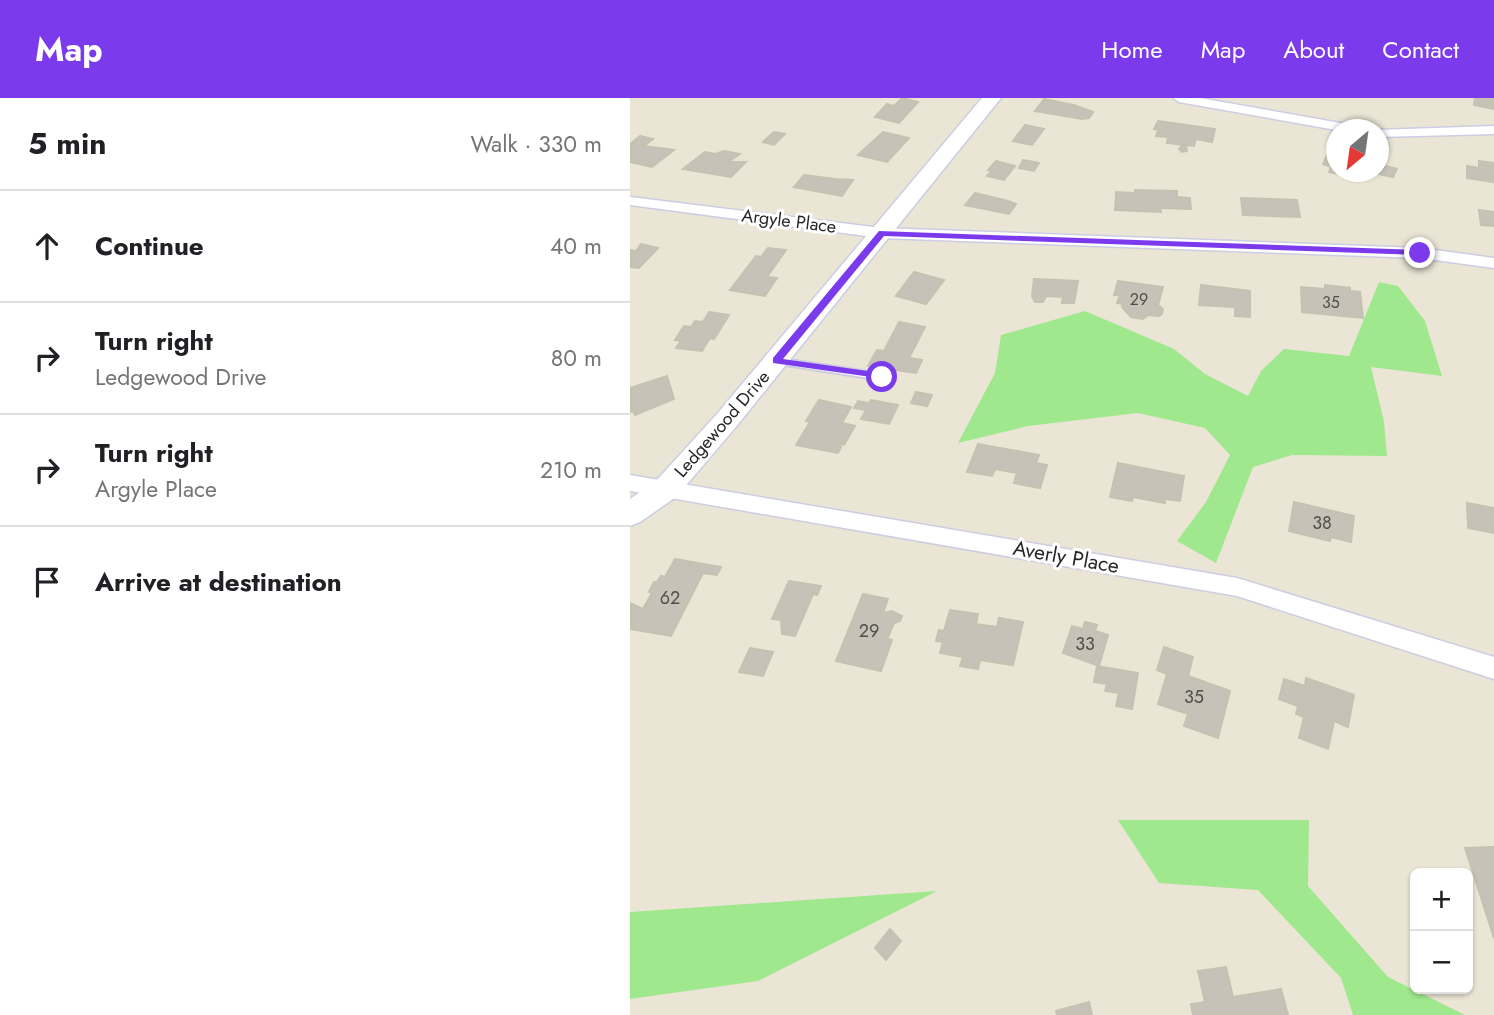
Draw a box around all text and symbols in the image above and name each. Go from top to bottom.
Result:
text: Map [35,26,103,73]
text: Home [1101,32,1163,67]
text: Map [1201,32,1245,67]
text: About [1283,32,1344,67]
text: Contact [1382,32,1459,67]
north arrow [1326,119,1389,182]
text: 5 min [28,122,106,165]
text: Walk · 330 m [471,127,602,161]
street label: Argyle Place [740,202,838,240]
icon: ahead [28,227,66,265]
text: Continue [95,227,204,265]
text: 40 m [550,229,602,263]
route end [1404,237,1435,268]
house number: 29 [1130,288,1148,311]
house number: 35 [1322,291,1340,314]
text: Turn right [95,322,213,360]
icon: right [28,339,66,377]
text: 80 m [551,341,602,375]
text: Ledgewood Drive [95,360,266,394]
route start [866,361,897,392]
street label: Ledgewood Drive [668,365,776,483]
text: Turn right [95,434,213,472]
icon: right [28,451,66,489]
text: 210 m [540,453,602,487]
text: Argyle Place [95,472,217,506]
house number: 38 [1312,510,1332,536]
street label: Averly Place [1011,533,1122,581]
icon: arrive [28,563,66,601]
text: Arrive at destination [95,563,342,601]
house number: 62 [660,585,680,611]
house number: 29 [859,618,879,644]
house number: 33 [1075,631,1095,657]
house number: 35 [1184,684,1204,710]
map controls [1410,868,1473,994]
button: + [1410,868,1473,931]
button: − [1410,931,1473,994]

